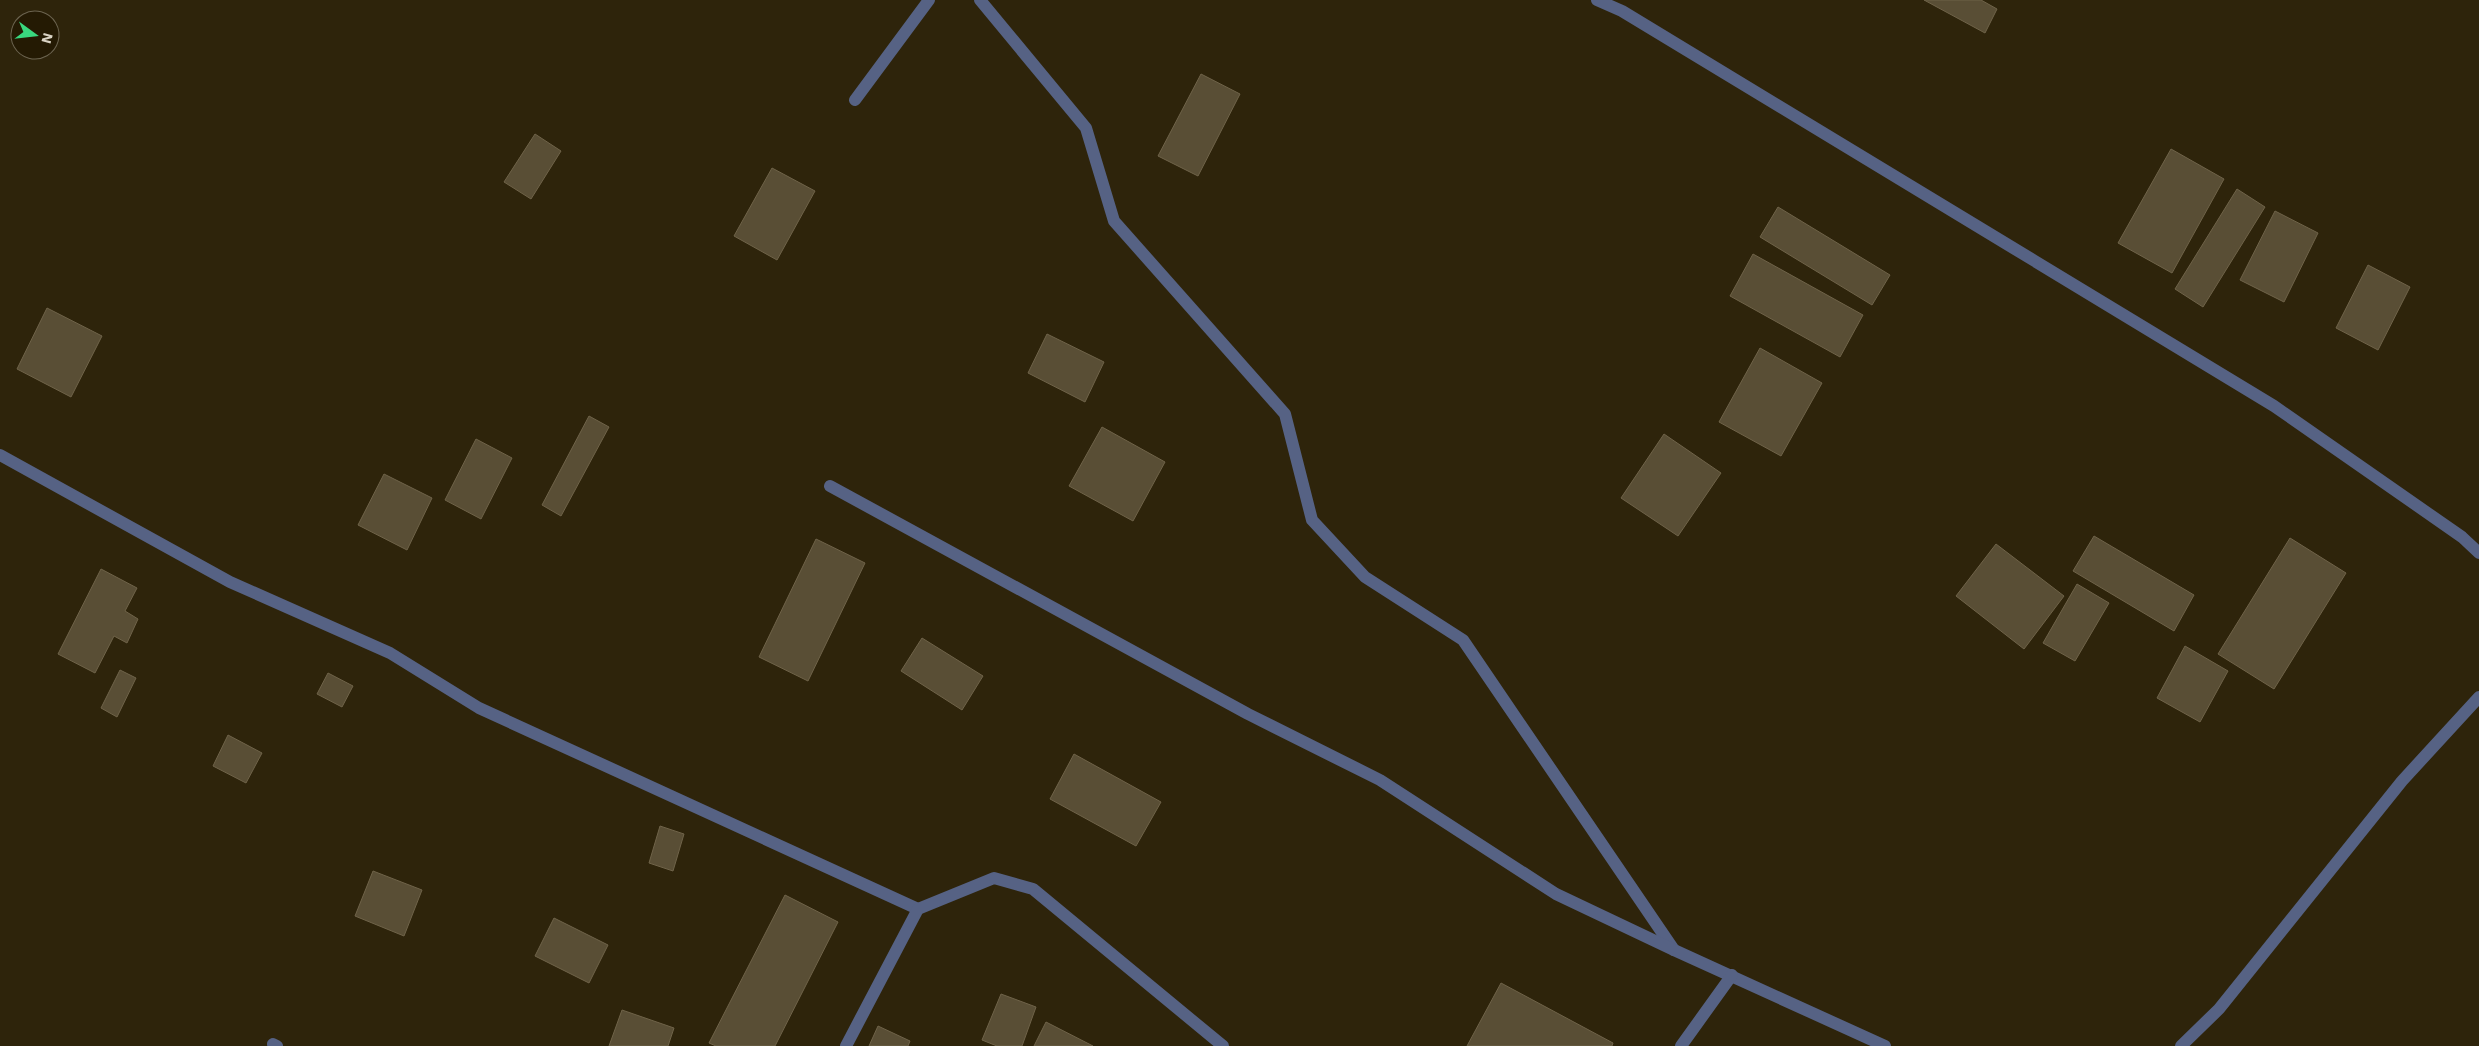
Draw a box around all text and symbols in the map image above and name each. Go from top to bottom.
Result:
north arrow [10,10,60,60]
text: N [38,31,57,45]

